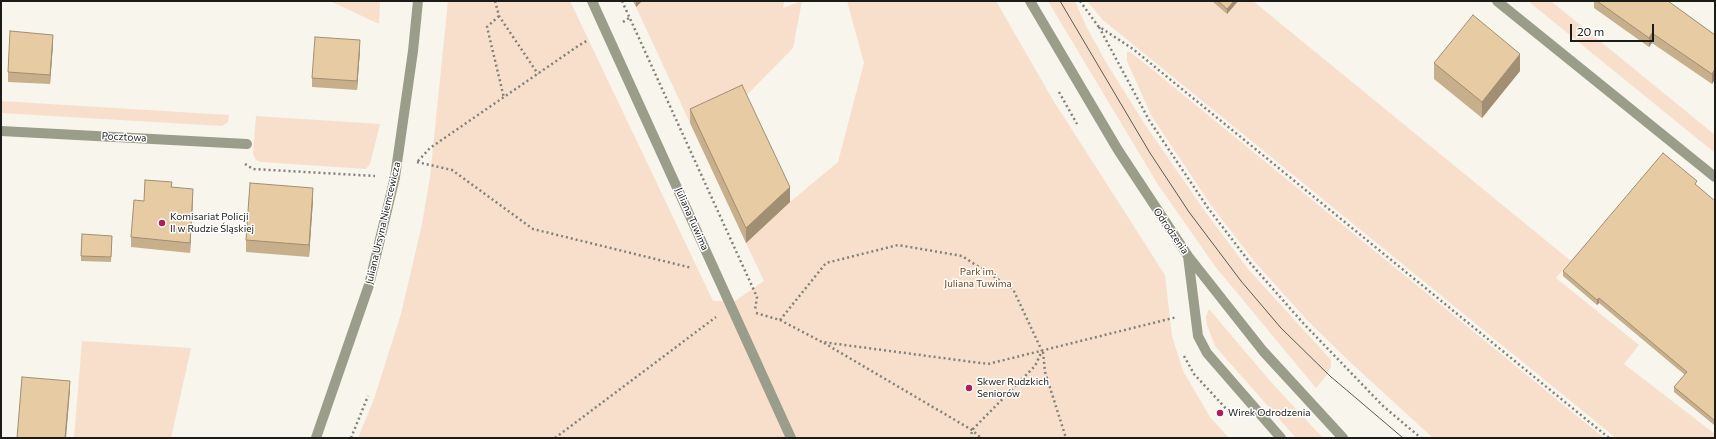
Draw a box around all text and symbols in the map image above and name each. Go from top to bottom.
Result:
scale bar [1572,16,1656,42]
text: 20 m [1577,24,1604,38]
street label: Pocztowa [101,130,147,144]
street label: Juliana Ursyna Niemcewicza [363,161,403,285]
street label: Juliana Tuwima [673,186,711,252]
street label: Odrodzenia [1151,206,1191,256]
place label: Komisariat Policji II w Rudzie Śląskiej [170,211,254,234]
marker: Komisariat Policji II w Rudzie Śląskiej [157,218,167,228]
park label: Park im. Juliana Tuwima [944,266,1012,290]
place label: Skwer Rudzkich Seniorów [977,376,1049,400]
marker: Skwer Rudzkich Seniorów [964,383,974,393]
place label: Wirek Odrodzenia [1228,407,1310,419]
marker: Wirek Odrodzenia [1215,408,1225,418]

